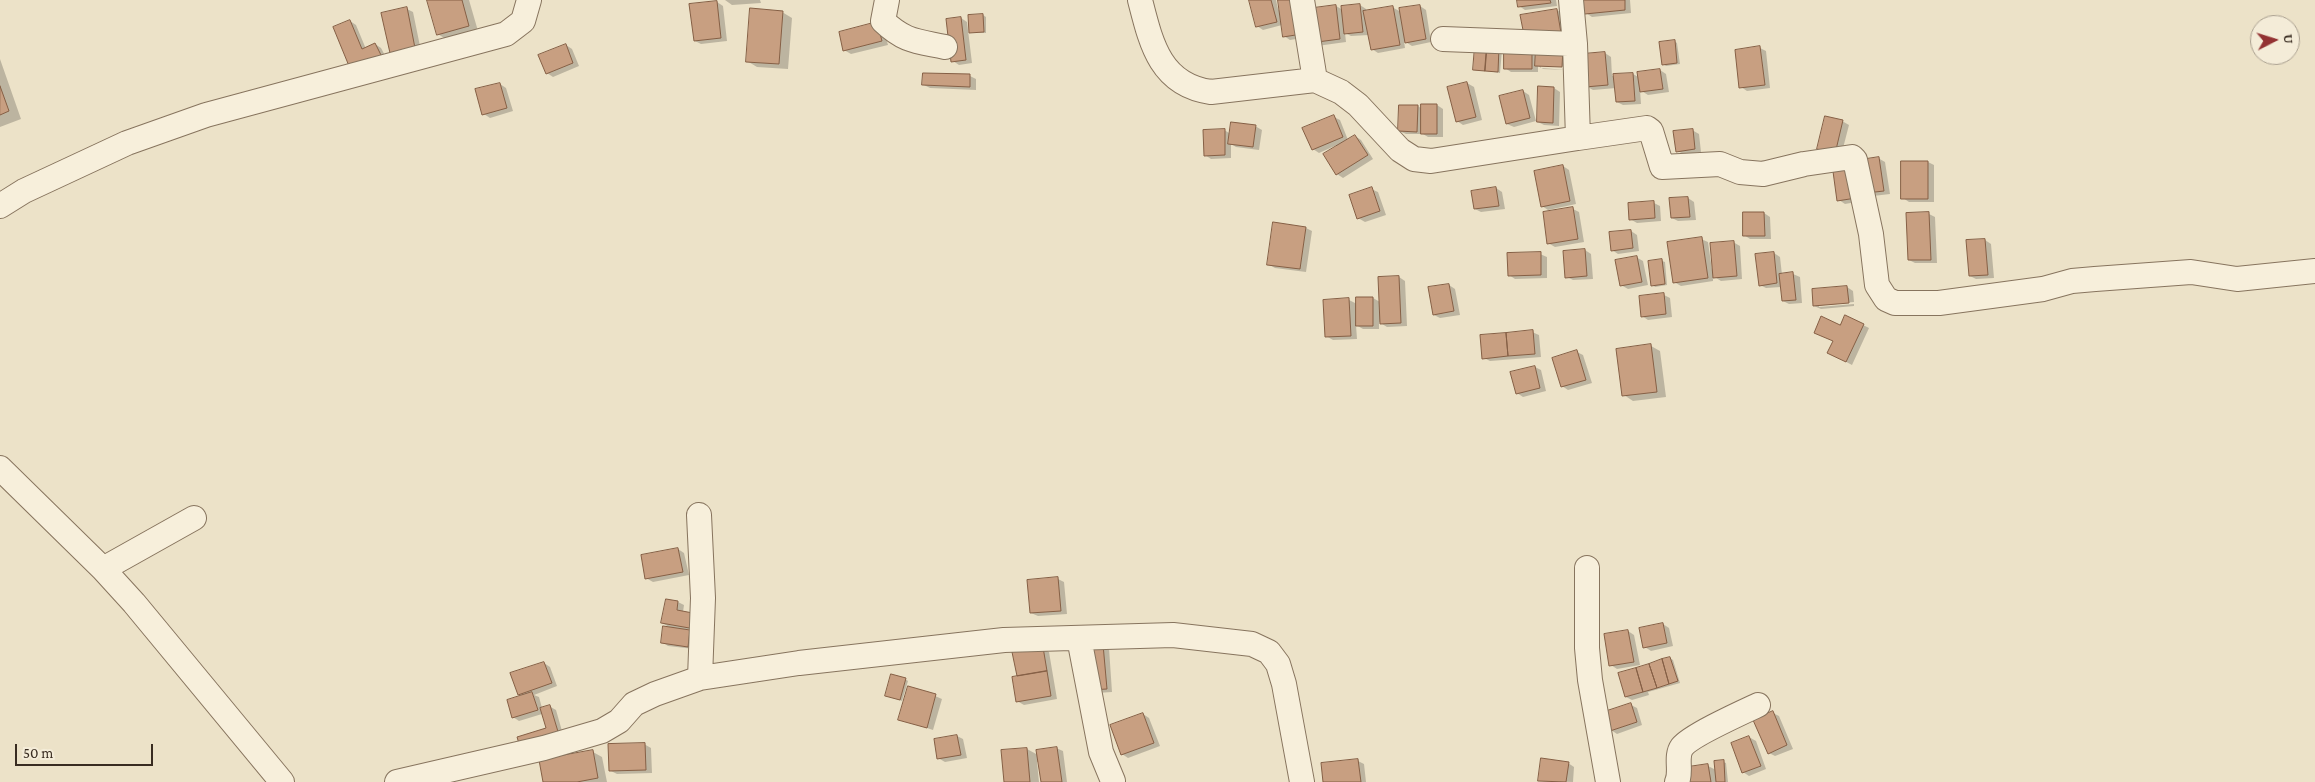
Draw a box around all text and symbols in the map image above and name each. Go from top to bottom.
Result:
north arrow [2250,15,2300,65]
text: U [2281,33,2297,44]
scale bar [18,734,155,766]
text: 50 m [23,745,53,761]

